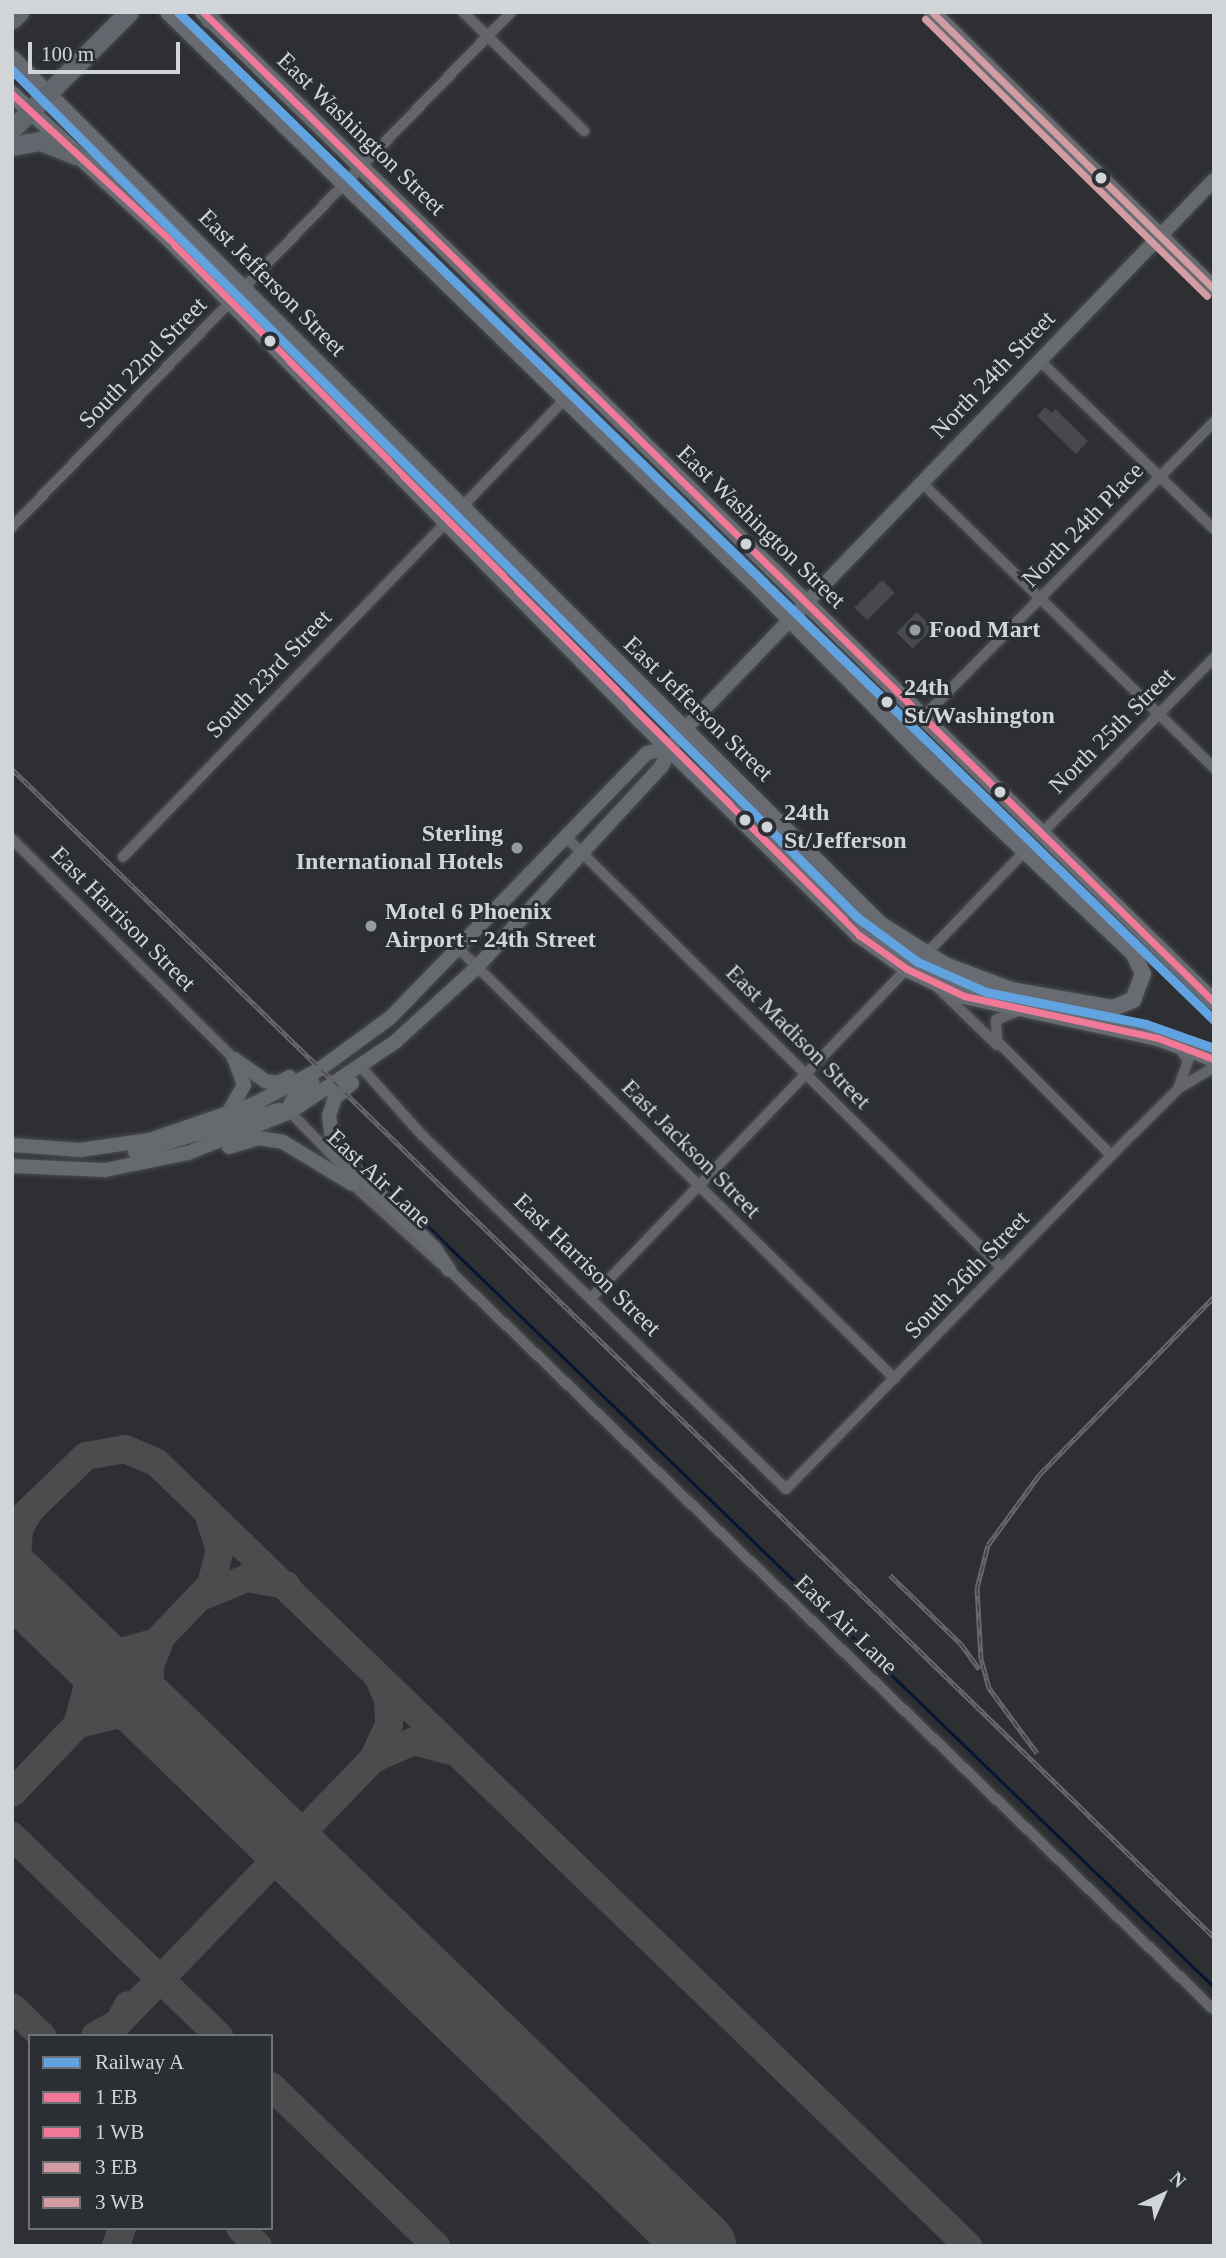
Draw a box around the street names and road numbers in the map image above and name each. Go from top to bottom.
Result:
street label: East Washington Street [271,46,451,222]
street label: East Jefferson Street [192,203,352,363]
street label: South 22nd Street [73,291,213,435]
street label: North 24th Street [925,305,1061,445]
street label: East Washington Street [671,439,851,615]
street label: North 24th Place [1016,457,1150,593]
street label: South 23rd Street [200,604,338,744]
street label: East Jefferson Street [617,630,779,788]
street label: North 25th Street [1043,662,1181,800]
street label: East Harrison Street [44,840,202,998]
street label: East Madison Street [719,958,877,1116]
street label: East Jackson Street [615,1073,767,1225]
street label: East Air Lane [320,1123,438,1235]
street label: East Harrison Street [507,1188,667,1342]
street label: South 26th Street [899,1205,1035,1345]
street label: East Air Lane [788,1568,904,1682]

